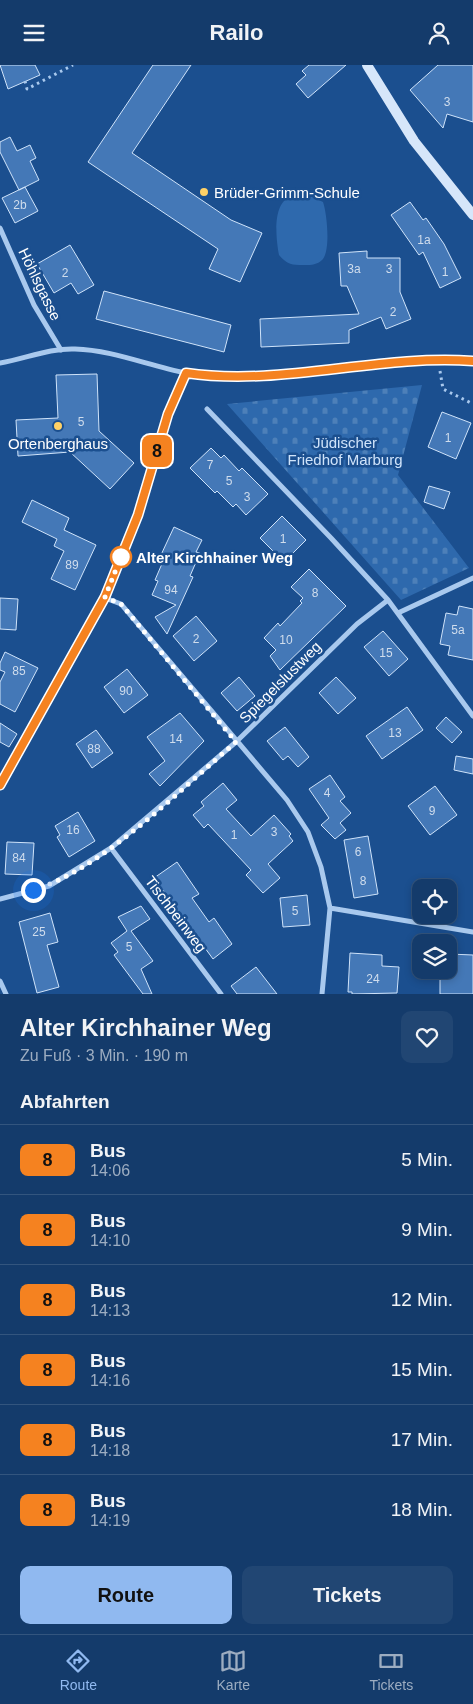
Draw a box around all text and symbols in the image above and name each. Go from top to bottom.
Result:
icon: menu [20,19,48,47]
icon: person [425,19,453,47]
text: Railo [210,20,263,45]
house number: 3 [444,95,451,109]
place label: Brüder-Grimm-Schule [214,184,360,201]
marker: Brüder-Grimm-Schule [198,186,210,198]
house number: 2b [13,198,27,212]
house number: 1a [417,233,431,247]
street label: Höhlsgasse [15,245,65,323]
house number: 3a [347,262,361,276]
house number: 3 [386,262,393,276]
house number: 1 [442,265,449,279]
house number: 2 [62,266,69,280]
house number: 2 [390,305,397,319]
house number: 5 [78,415,85,429]
marker: Ortenberghaus [52,420,64,432]
house number: 1 [445,431,452,445]
park label: Jüdischer Friedhof Marburg [287,434,403,468]
place label: Ortenberghaus [8,435,108,452]
line badge: 8 [141,435,173,467]
text: 8 [152,441,162,461]
house number: 7 [207,458,214,472]
house number: 5 [226,474,233,488]
house number: 3 [244,490,251,504]
house number: 1 [280,532,287,546]
marker: Alter Kirchhainer Weg [110,546,132,568]
place label: Alter Kirchhainer Weg [136,549,293,566]
house number: 89 [65,558,79,572]
house number: 94 [164,583,178,597]
house number: 8 [312,586,319,600]
house number: 5a [451,623,465,637]
house number: 2 [193,632,200,646]
house number: 10 [279,633,293,647]
street label: Spiegelslustweg [236,638,324,726]
house number: 15 [379,646,393,660]
house number: 85 [12,664,26,678]
house number: 90 [119,684,133,698]
house number: 13 [388,726,402,740]
house number: 14 [169,732,183,746]
house number: 88 [87,742,101,756]
house number: 4 [324,786,331,800]
house number: 9 [429,804,436,818]
house number: 16 [66,823,80,837]
house number: 3 [271,825,278,839]
house number: 1 [231,828,238,842]
house number: 6 [355,845,362,859]
house number: 84 [12,851,26,865]
street label: Tischbeinweg [142,872,210,956]
house number: 8 [360,874,367,888]
your location [21,878,46,903]
map controls [412,879,457,979]
button: locate [412,879,457,924]
house number: 5 [292,904,299,918]
house number: 25 [32,925,46,939]
button: layers [412,934,457,979]
house number: 5 [126,940,133,954]
house number: 24 [366,972,380,986]
button: heart [401,1011,453,1063]
text: Alter Kirchhainer Weg [20,1014,272,1041]
text: Zu Fuß · 3 Min. · 190 m [20,1047,188,1064]
text: Abfahrten [20,1091,110,1112]
text: Bus [90,1140,126,1161]
text: 5 Min. [401,1149,453,1170]
text: 8 [42,1150,53,1170]
text: 14:06 [90,1162,130,1179]
text: Bus [90,1210,126,1231]
text: 9 Min. [401,1219,453,1240]
text: 8 [42,1220,53,1240]
text: 14:10 [90,1232,130,1249]
text: Bus [90,1280,126,1301]
text: 12 Min. [391,1289,453,1310]
text: 8 [42,1290,53,1310]
text: 14:13 [90,1302,130,1319]
text: Bus [90,1350,126,1371]
text: 15 Min. [391,1359,453,1380]
text: 8 [42,1360,53,1380]
text: 14:16 [90,1372,130,1389]
text: Bus [90,1420,126,1441]
text: 17 Min. [391,1429,453,1450]
text: 8 [42,1430,53,1450]
text: 14:18 [90,1442,130,1459]
text: Bus [90,1490,126,1511]
text: 18 Min. [391,1499,453,1520]
text: 8 [42,1500,53,1520]
text: 14:19 [90,1512,130,1529]
button: Route [20,1566,232,1624]
button: Tickets [242,1566,453,1624]
tab: Route [60,1647,97,1693]
tab: Karte [217,1647,250,1693]
tab: Tickets [369,1647,413,1693]

